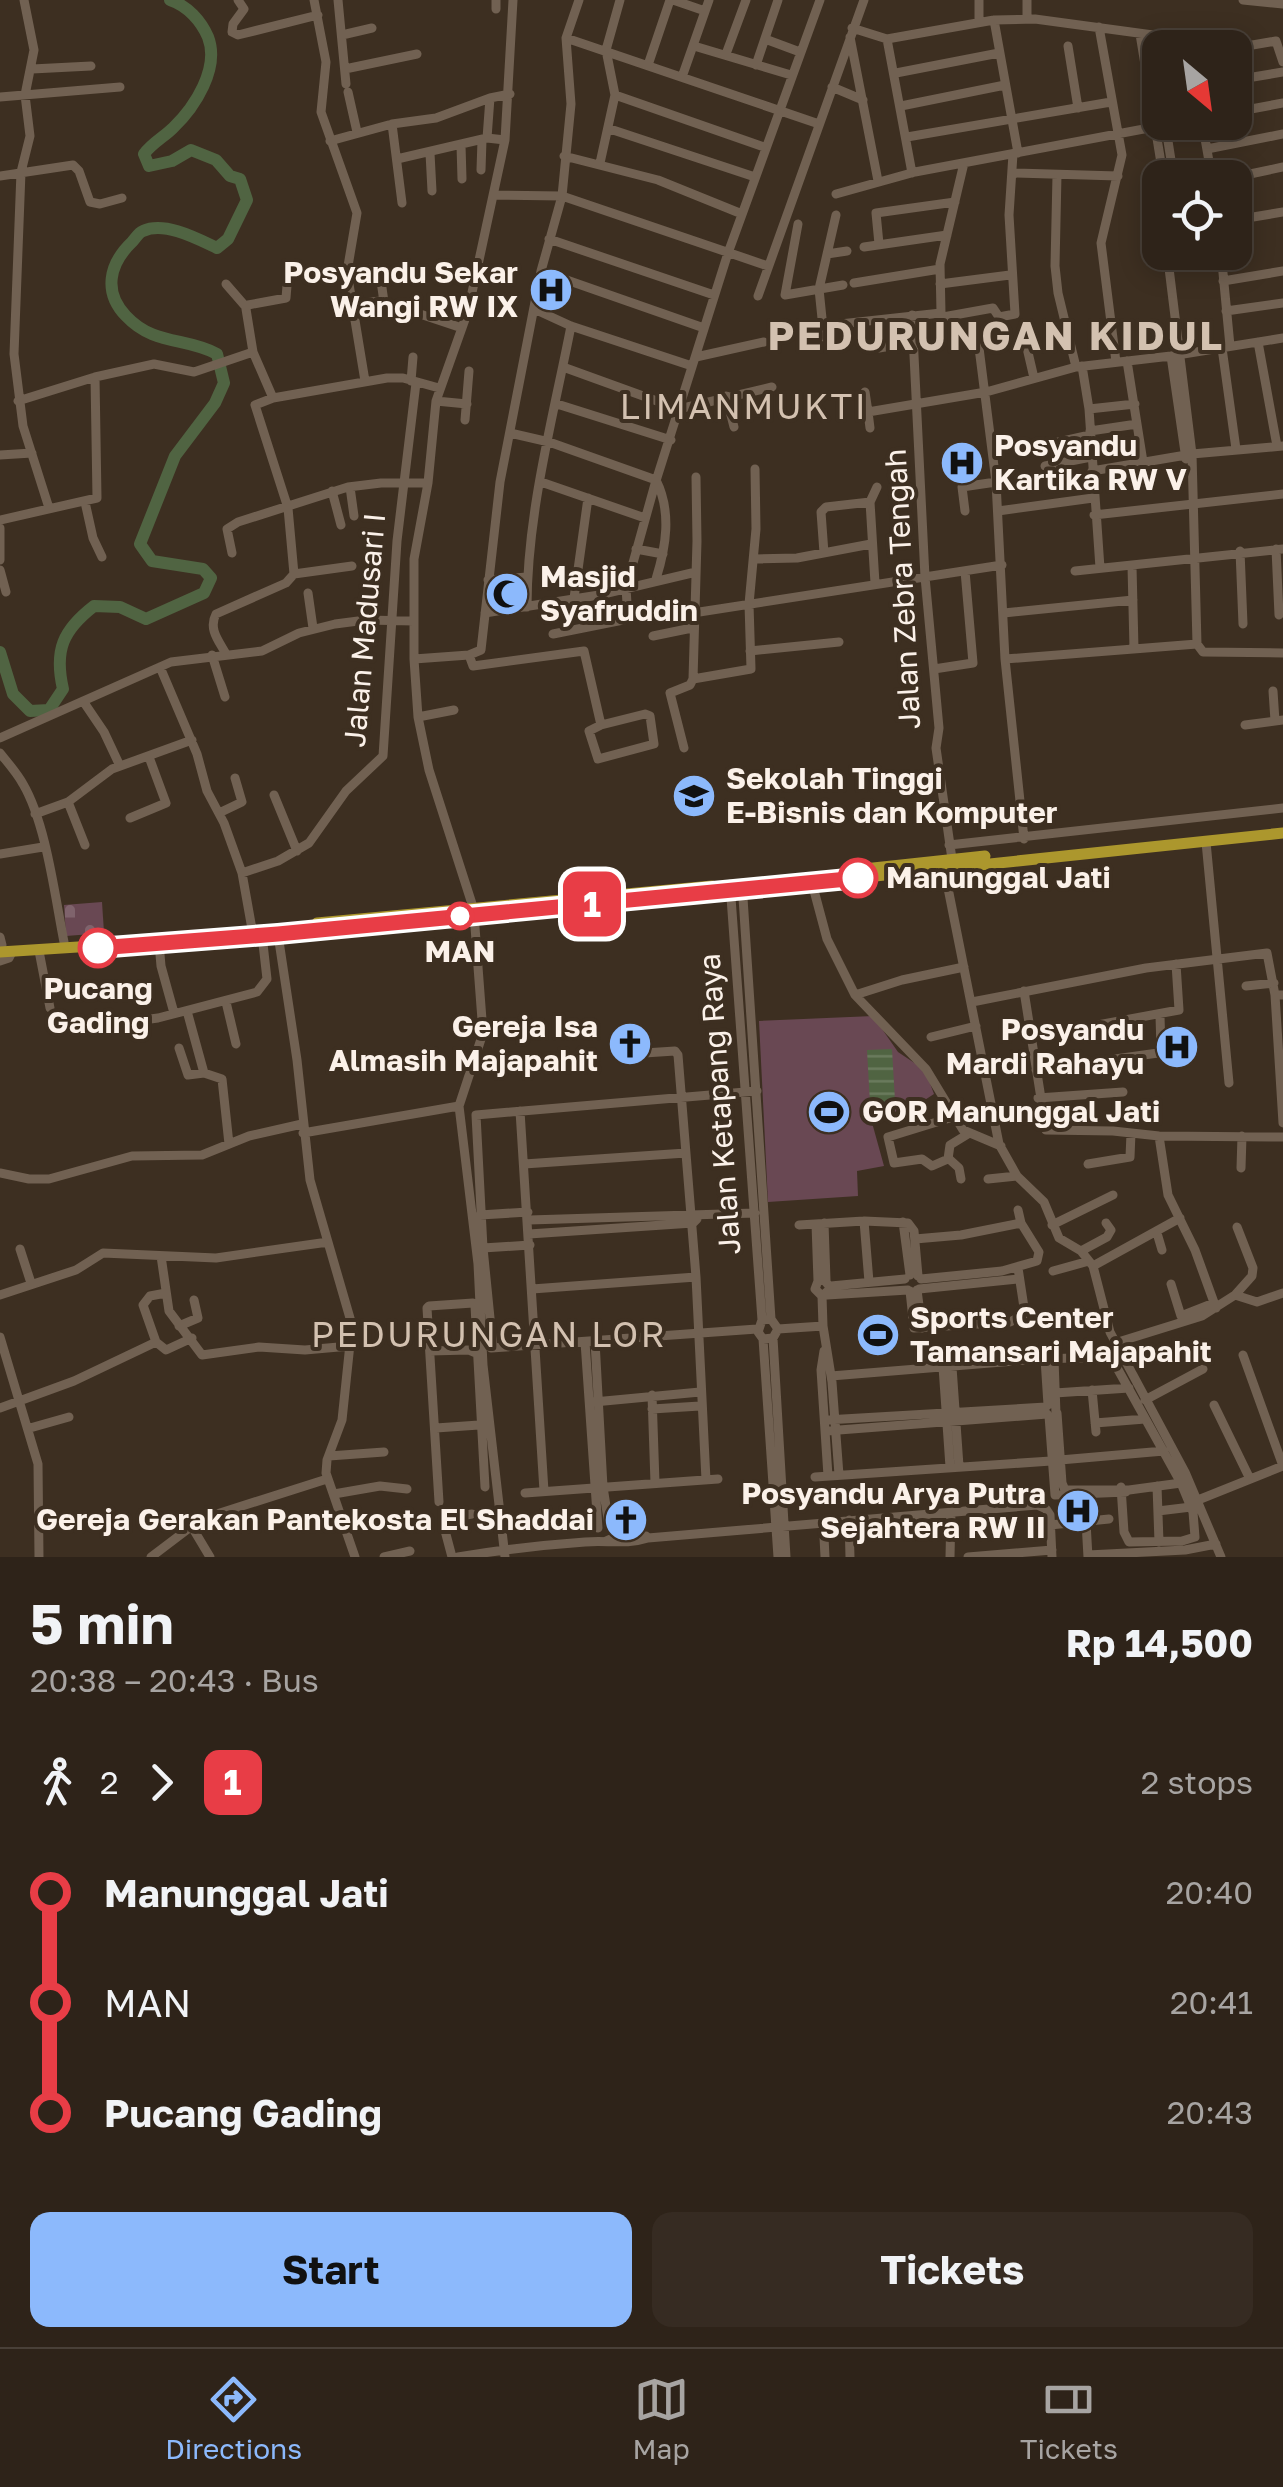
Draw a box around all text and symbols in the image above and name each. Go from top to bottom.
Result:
north arrow [1142,30,1252,140]
map controls [1142,30,1252,270]
button: locate [1142,160,1252,270]
place label: Posyandu Sekar Wangi RW IX [283,254,518,324]
hospital icon: Posyandu Sekar Wangi RW IX [528,267,574,313]
district label: PEDURUNGAN KIDUL [768,311,1224,359]
district label: LIMANMUKTI [620,385,868,427]
place label: Posyandu Kartika RW V [994,427,1187,497]
hospital icon: Posyandu Kartika RW V [939,440,985,486]
street label: Jalan Zebra Tengah [877,448,927,730]
street label: Jalan Madusari I [336,511,392,749]
place label: Masjid Syafruddin [540,558,698,628]
mosque icon: Masjid Syafruddin [484,571,530,617]
place label: Sekolah Tinggi E-Bisnis dan Komputer [726,760,1058,830]
school or university icon: Sekolah Tinggi E-Bisnis dan Komputer [671,773,717,819]
marker: Manunggal Jati [839,859,877,897]
place label: Manunggal Jati [886,859,1111,895]
line badge: 1 [560,872,624,936]
text: 1 [583,883,601,925]
marker: MAN [447,903,473,929]
marker: Pucang Gading [79,929,117,967]
place label: MAN [425,933,495,969]
street label: Jalan Ketapang Raya [691,952,747,1256]
place label: Pucang Gading [43,970,153,1040]
place label: Gereja Isa Almasih Majapahit [329,1008,598,1078]
place label: Posyandu Mardi Rahayu [946,1011,1144,1081]
church icon: Gereja Isa Almasih Majapahit [607,1021,653,1067]
hospital icon: Posyandu Mardi Rahayu [1154,1024,1200,1070]
sports icon: GOR Manunggal Jati [806,1089,852,1135]
place label: GOR Manunggal Jati [862,1093,1160,1129]
place label: Sports Center Tamansari Majapahit [910,1299,1212,1369]
sports icon: Sports Center Tamansari Majapahit [855,1312,901,1358]
district label: PEDURUNGAN LOR [311,1313,667,1355]
place label: Posyandu Arya Putra Sejahtera RW II [741,1475,1046,1545]
hospital icon: Posyandu Arya Putra Sejahtera RW II [1055,1488,1101,1534]
church icon: Gereja Gerakan Pantekosta El Shaddai [603,1497,649,1543]
place label: Gereja Gerakan Pantekosta El Shaddai [36,1501,594,1537]
text: 5 min [30,1590,174,1656]
text: Rp 14,500 [1066,1620,1253,1665]
text: 20:38 – 20:43 · Bus [30,1661,319,1699]
icon: walk [30,1755,85,1810]
icon: forward [134,1755,189,1810]
text: 1 [224,1761,242,1803]
text: 2 [100,1763,119,1801]
text: 2 stops [1141,1763,1253,1801]
text: Manunggal Jati [104,1870,389,1915]
text: 20:40 [1166,1873,1253,1911]
text: MAN [104,1980,191,2025]
text: 20:41 [1170,1983,1253,2021]
text: Pucang Gading [104,2090,382,2135]
text: 20:43 [1167,2093,1253,2131]
button: Start [30,2212,632,2327]
button: Tickets [652,2212,1253,2327]
tab: Directions [165,2372,302,2465]
tab: Map [632,2372,690,2465]
tab: Tickets [1020,2372,1118,2465]

